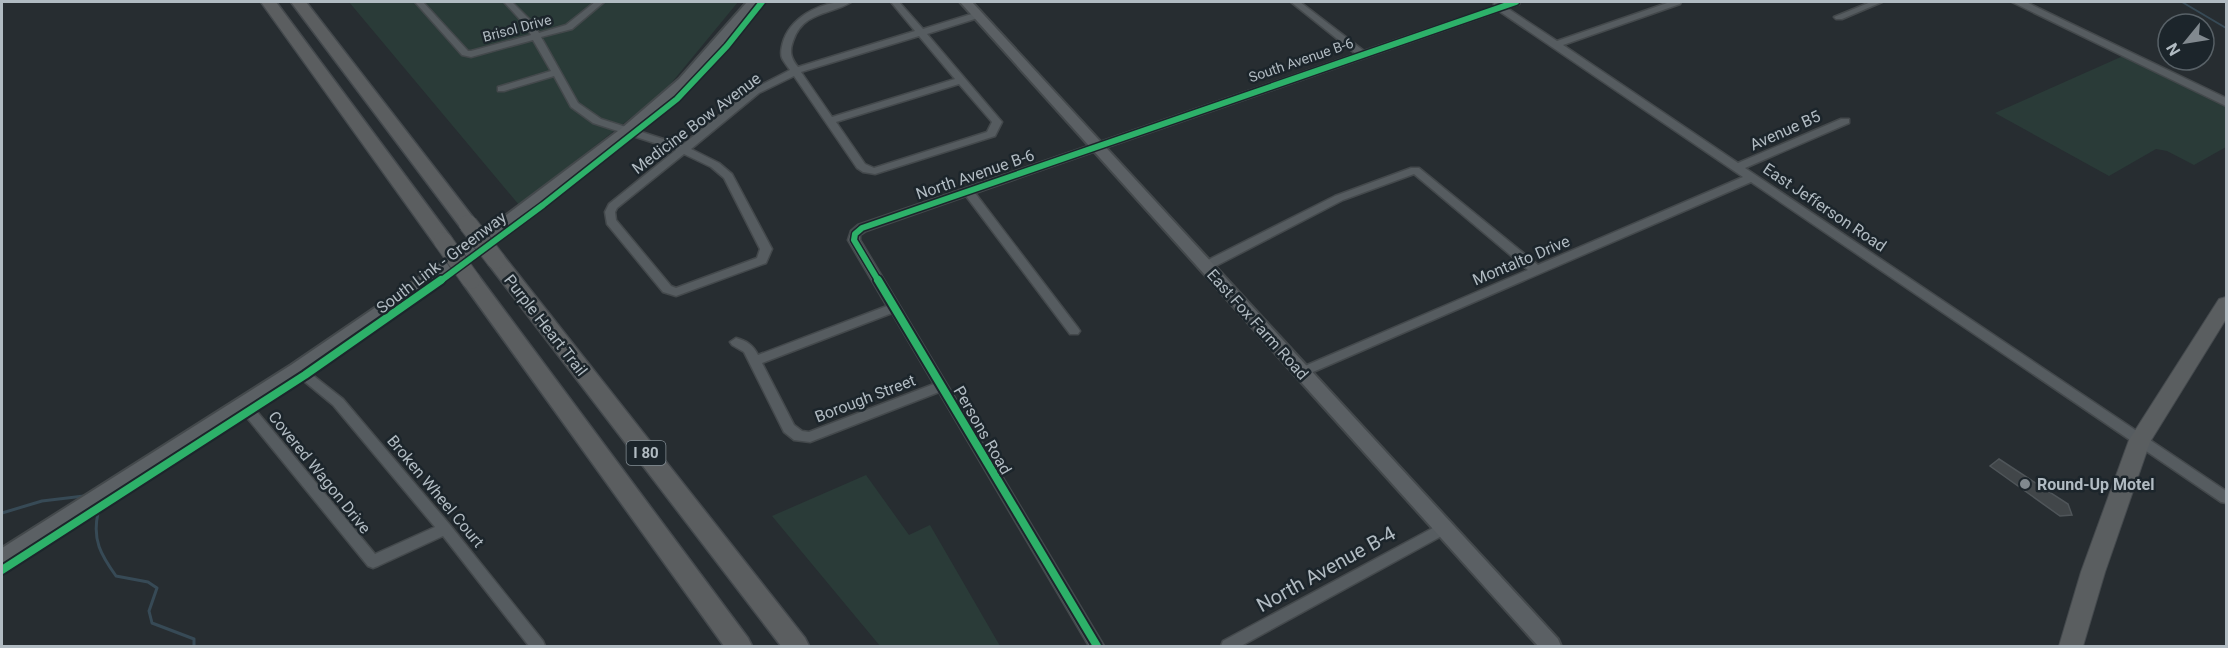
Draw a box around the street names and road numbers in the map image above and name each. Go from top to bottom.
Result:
street label: Brisol Drive [481,11,553,45]
street label: South Avenue B-6 [1247,35,1355,85]
street label: Medicine Bow Avenue [628,69,764,178]
street label: Avenue B5 [1747,106,1823,154]
street label: North Avenue B-6 [913,145,1037,204]
street label: East Jefferson Road [1760,159,1890,256]
street label: South Link - Greenway [373,207,510,317]
street label: Montalto Drive [1470,231,1573,289]
street label: East Fox Farm Road [1203,265,1312,384]
street label: Purple Heart Trail [500,271,591,380]
street label: Borough Street [812,371,918,426]
street label: Persons Road [950,383,1016,478]
street label: Covered Wagon Drive [264,407,375,537]
street label: Broken Wheel Court [383,431,488,551]
road number: I 80 [626,441,666,465]
street label: North Avenue B-4 [1252,521,1400,617]

